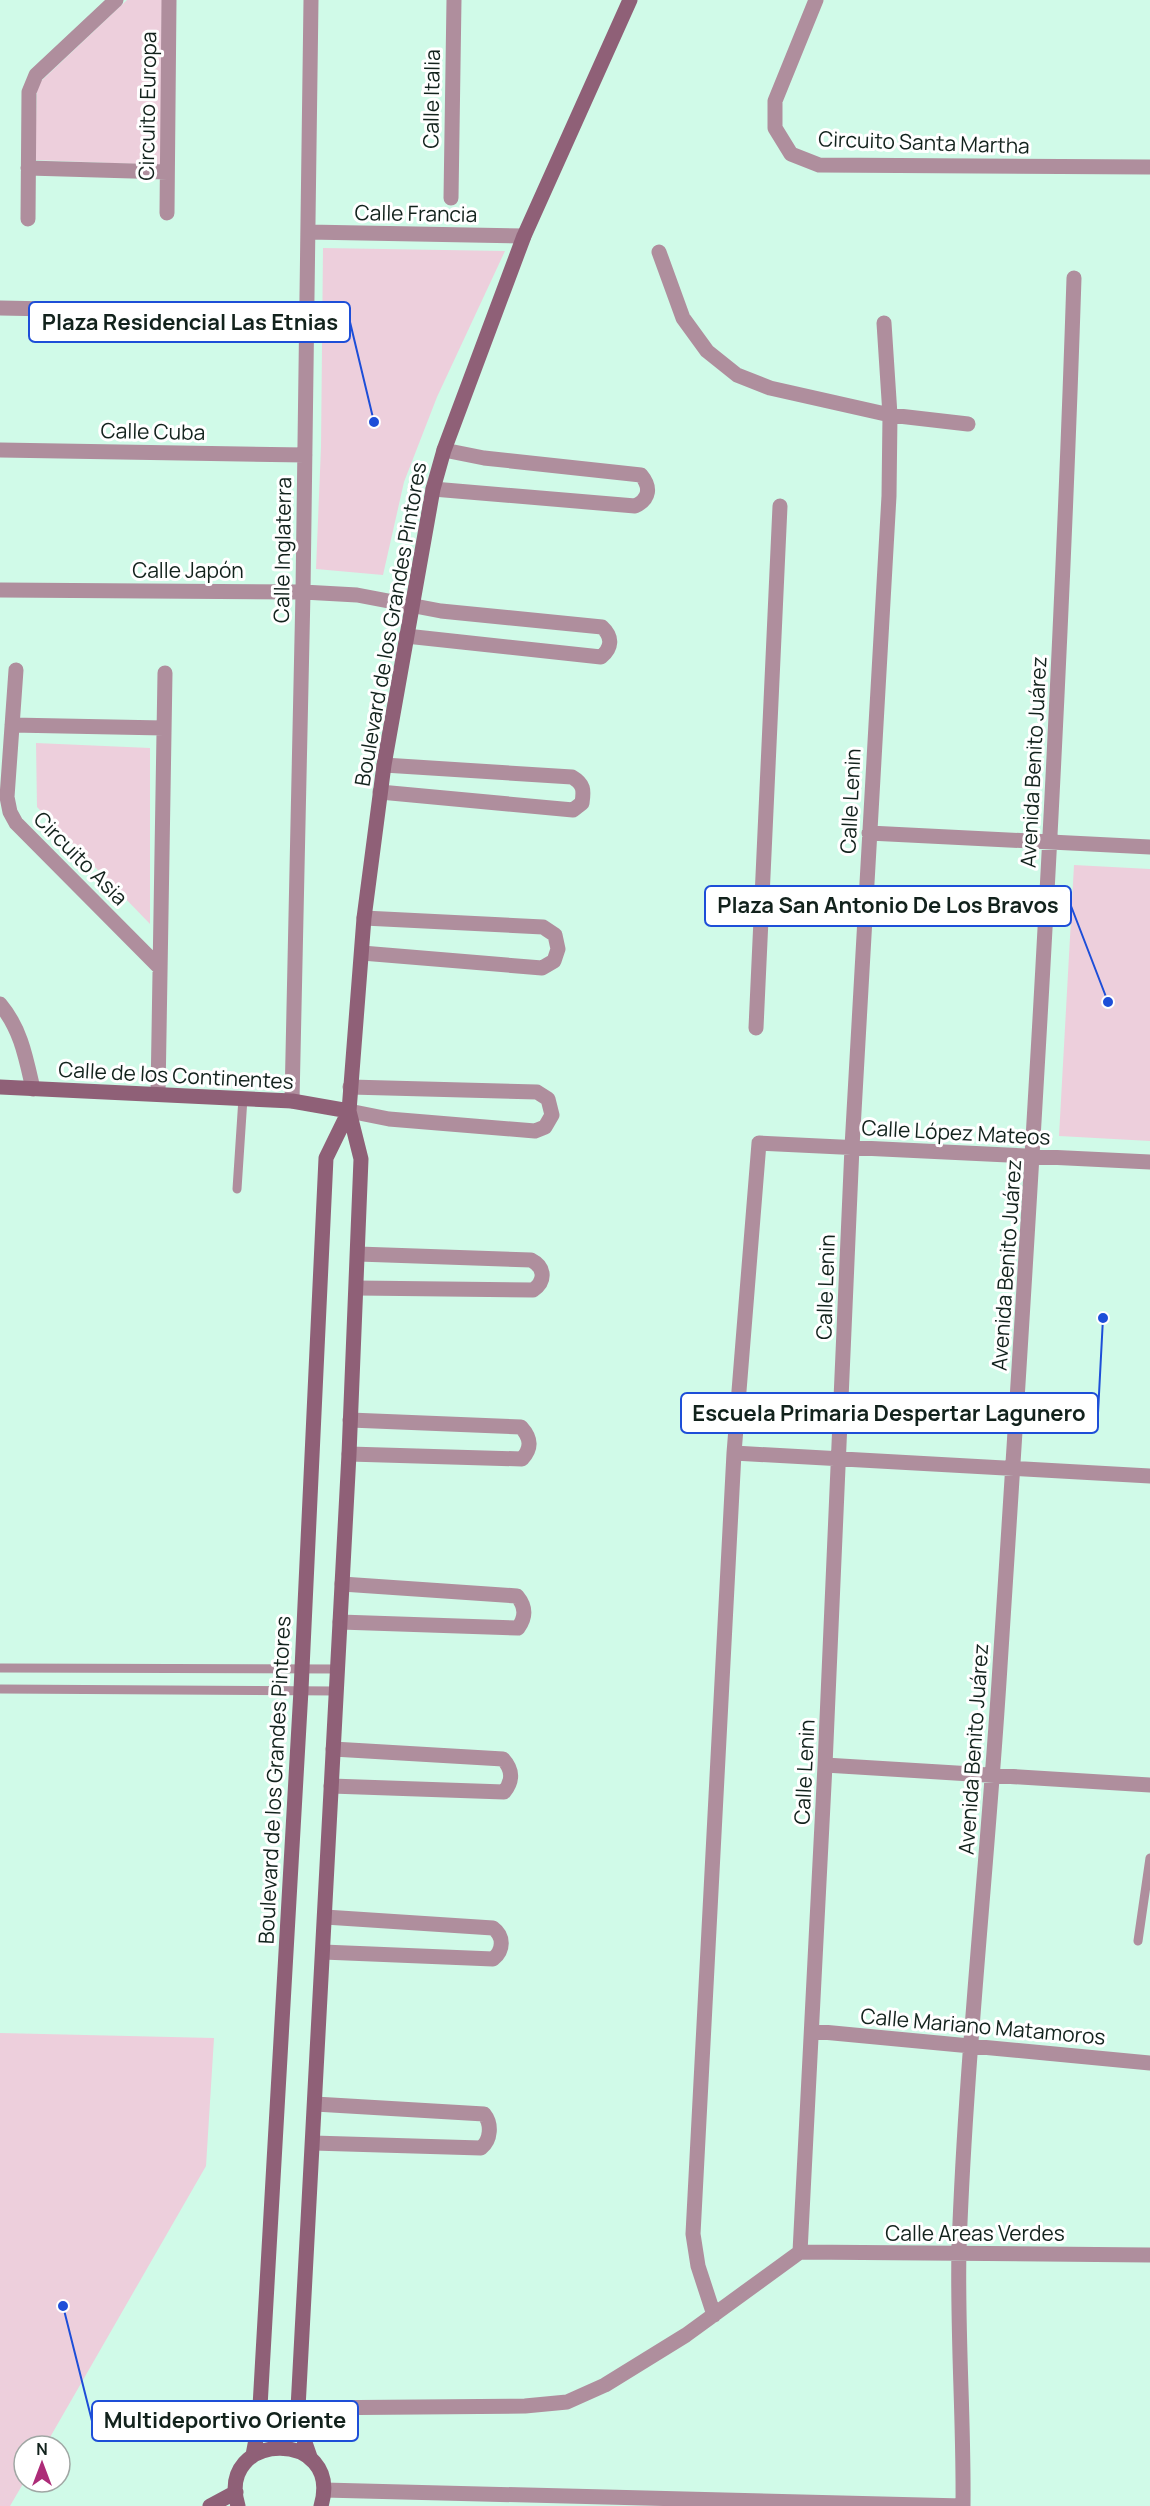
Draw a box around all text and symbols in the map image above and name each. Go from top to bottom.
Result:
street label: Circuito Europa [132,31,162,181]
street label: Calle Italia [416,49,446,149]
street label: Circuito Santa Martha [818,124,1030,160]
street label: Calle Francia [354,198,478,228]
callout: Plaza Residencial Las Etnias [29,302,350,342]
text: Plaza Residencial Las Etnias [42,307,338,337]
street label: Calle Cuba [100,416,206,446]
street label: Boulevard de los Grandes Pintores [348,460,432,788]
street label: Calle Inglaterra [267,477,297,623]
street label: Calle Japón [132,556,244,584]
street label: Avenida Benito Juárez [1013,656,1053,868]
street label: Calle Lenin [833,748,867,854]
street label: Circuito Asia [28,805,134,911]
callout: Plaza San Antonio De Los Bravos [705,886,1071,926]
text: Plaza San Antonio De Los Bravos [717,890,1059,920]
street label: Calle de los Continentes [58,1055,294,1095]
street label: Calle López Mateos [861,1113,1051,1151]
street label: Avenida Benito Juárez [985,1158,1027,1372]
street label: Calle Lenin [809,1234,841,1340]
callout: Escuela Primaria Despertar Lagunero [681,1393,1098,1433]
text: Escuela Primaria Despertar Lagunero [692,1398,1086,1428]
street label: Boulevard de los Grandes Pintores [251,1615,297,1945]
street label: Avenida Benito Juárez [952,1642,994,1856]
street label: Calle Lenin [787,1719,821,1825]
street label: Calle Mariano Matamoros [859,2001,1107,2051]
street label: Calle Areas Verdes [885,2219,1065,2247]
callout: Multideportivo Oriente [92,2401,358,2441]
text: Multideportivo Oriente [104,2405,346,2435]
north arrow [12,2434,72,2494]
text: N [36,2438,48,2460]

